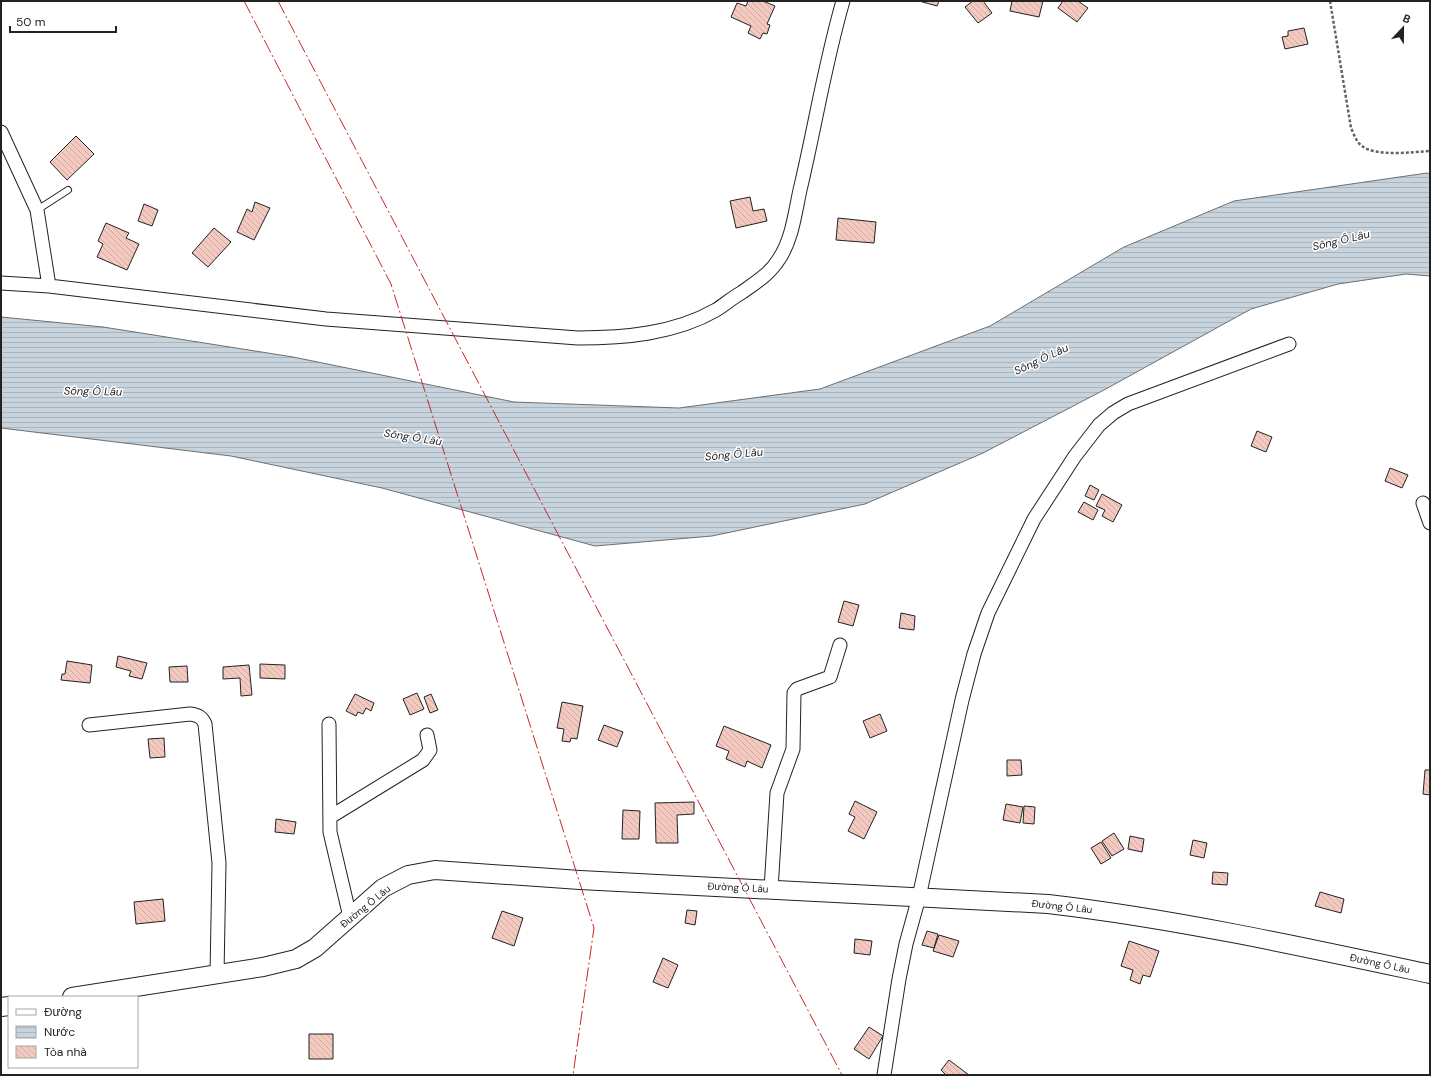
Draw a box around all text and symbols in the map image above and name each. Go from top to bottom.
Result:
scale bar [10,8,116,34]
north arrow [1383,8,1423,48]
text: B [1401,11,1413,27]
text: 50 m [16,14,45,30]
water label: Sông Ô Lâu [1311,226,1372,253]
water label: Sông Ô Lâu [1012,340,1071,378]
water label: Sông Ô Lâu [64,383,123,399]
water label: Sông Ô Lâu [383,426,444,449]
water label: Sông Ô Lâu [704,444,764,464]
street label: Đường Ô Lâu [707,879,769,896]
street label: Đường Ô Lâu [337,882,393,931]
street label: Đường Ô Lâu [1031,897,1093,916]
street label: Đường Ô Lâu [1349,951,1411,976]
legend [8,996,138,1068]
text: Đường [44,1004,82,1020]
text: Nước [44,1024,75,1040]
text: Tòa nhà [44,1044,87,1060]

